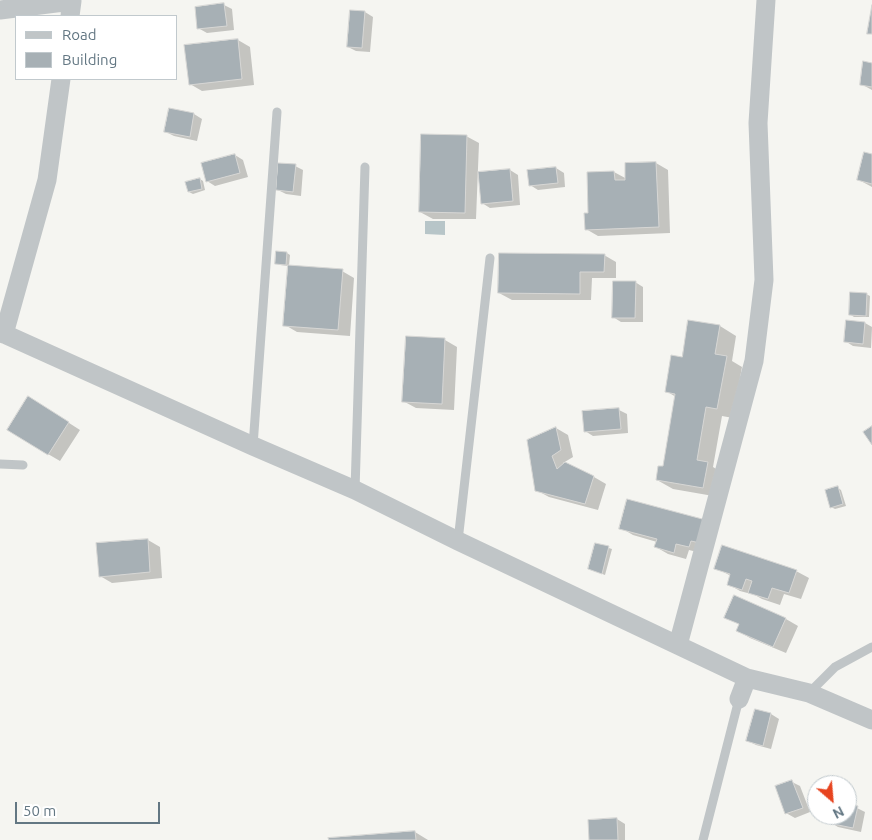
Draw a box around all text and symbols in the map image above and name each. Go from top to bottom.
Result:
legend [15,15,178,80]
text: Road [62,26,97,43]
text: Building [62,51,117,68]
north arrow [807,775,857,825]
scale bar [18,792,162,824]
text: 50 m [23,802,56,819]
text: N [830,803,847,822]

